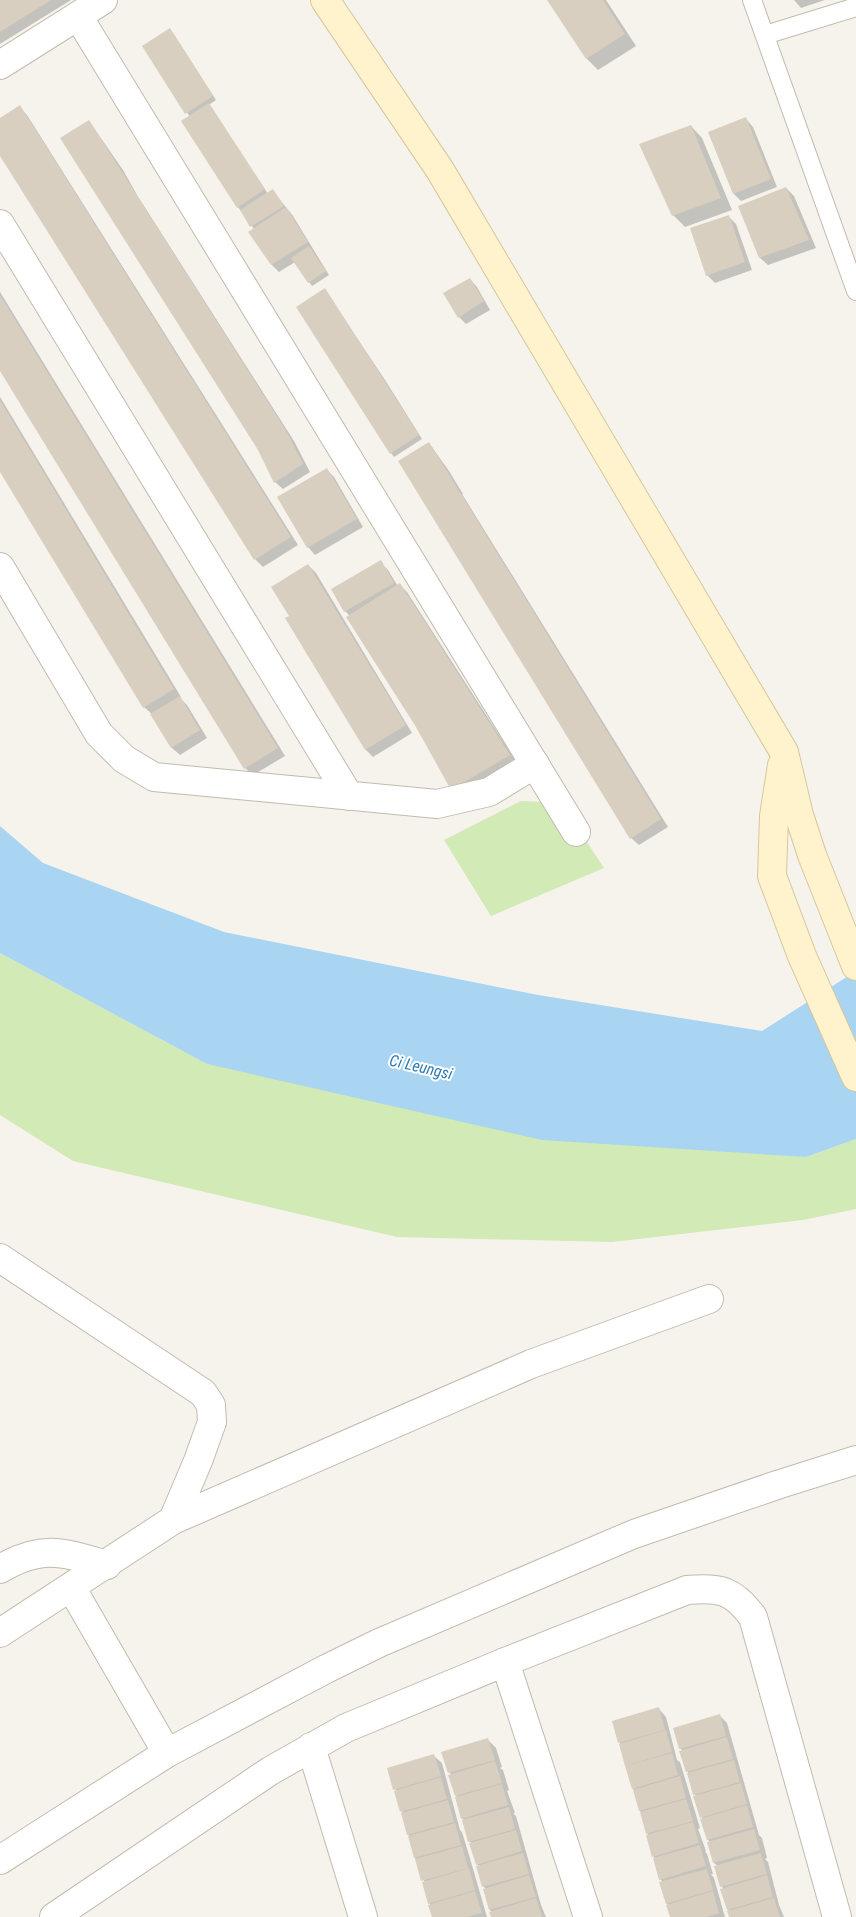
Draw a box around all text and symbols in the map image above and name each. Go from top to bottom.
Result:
water label: Ci Leungsi [388,1051,455,1084]

